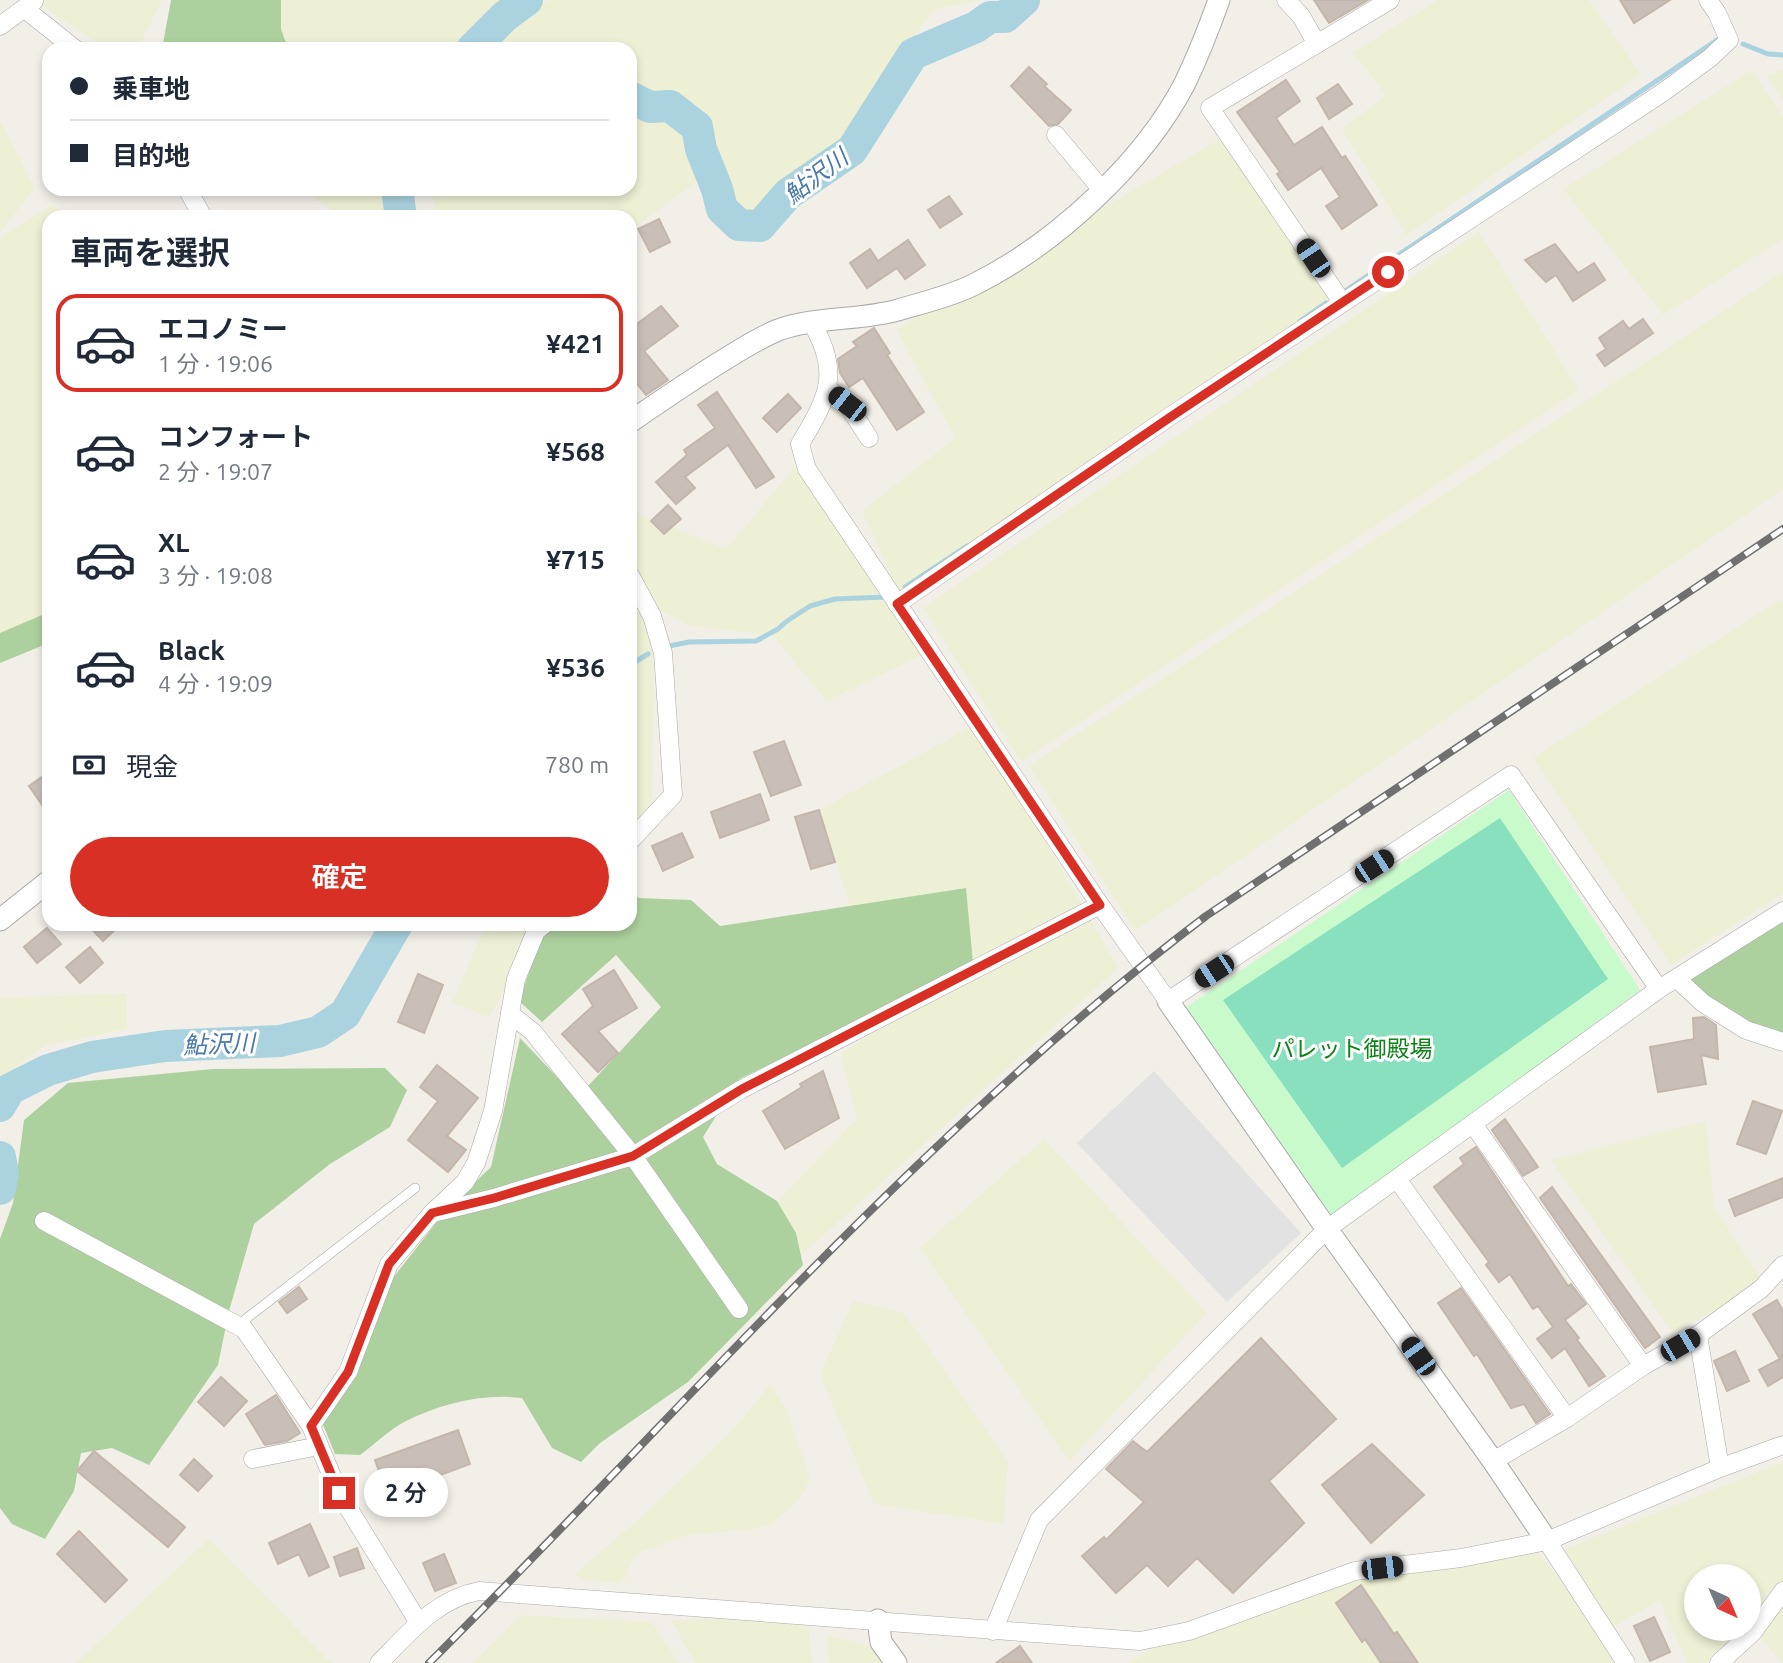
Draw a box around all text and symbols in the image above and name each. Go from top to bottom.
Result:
text: 乗車地 [112,74,190,103]
text: 目的地 [112,141,190,170]
water label: 鮎沢川 [779,142,855,208]
text: 車両を選択 [70,234,230,270]
car [1293,235,1334,281]
route start [1372,256,1404,288]
icon: car [74,312,137,375]
text: エコノミー [158,314,288,343]
text: ¥421 [546,329,605,358]
text: 1 分 · 19:06 [158,351,273,376]
car [824,383,871,425]
icon: car [74,420,137,483]
text: コンフォート [158,422,313,451]
text: ¥568 [546,437,605,466]
text: 2 分 · 19:07 [158,459,273,484]
icon: car [74,528,137,591]
text: XL [158,528,189,557]
text: ¥715 [546,545,605,574]
text: 3 分 · 19:08 [158,563,273,588]
icon: car [74,636,137,699]
text: Black [158,636,225,665]
text: ¥536 [546,653,605,682]
text: 4 分 · 19:09 [158,671,273,696]
icon: cash [70,746,108,784]
text: 現金 [126,752,178,781]
text: 780 m [545,752,609,777]
button: 確定 [70,837,609,917]
car [1351,846,1398,886]
car [1191,951,1238,991]
water label: 鮎沢川 [183,1029,258,1059]
park label: パレット御殿場 [1272,1036,1433,1061]
car [1657,1325,1704,1365]
car [1398,1333,1439,1379]
callout: 2 分 [364,1468,448,1518]
route end [323,1477,355,1509]
text: 2 分 [385,1480,427,1505]
car [1360,1555,1405,1581]
north arrow [1684,1564,1760,1642]
map controls [1684,1564,1761,1641]

